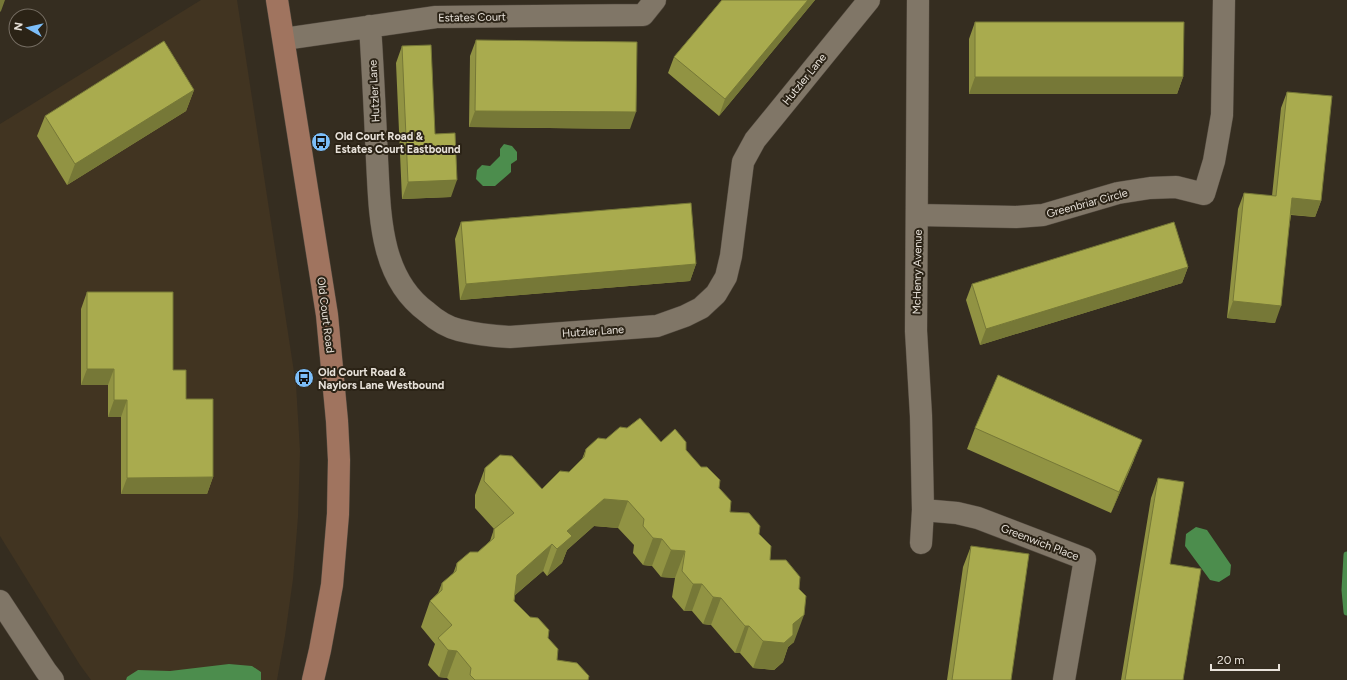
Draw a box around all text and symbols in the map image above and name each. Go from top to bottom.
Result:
north arrow [8,8,48,48]
street label: Estates Court [438,10,506,25]
text: N [12,22,26,32]
street label: Hutzler Lane [780,51,829,108]
street label: Hutzler Lane [366,60,383,122]
place label: Old Court Road & Estates Court Eastbound [335,130,461,156]
bus stop icon: Old Court Road & Estates Court Eastbound [310,131,332,153]
street label: Greenbriar Circle [1045,186,1129,221]
street label: McHenry Avenue [910,229,925,315]
street label: Old Court Road [314,276,337,354]
street label: Hutzler Lane [562,323,625,340]
place label: Old Court Road & Naylors Lane Westbound [318,366,444,392]
bus stop icon: Old Court Road & Naylors Lane Westbound [293,367,315,389]
street label: Greenwich Place [999,522,1081,563]
scale bar [1211,646,1279,672]
text: 20 m [1217,653,1245,667]

